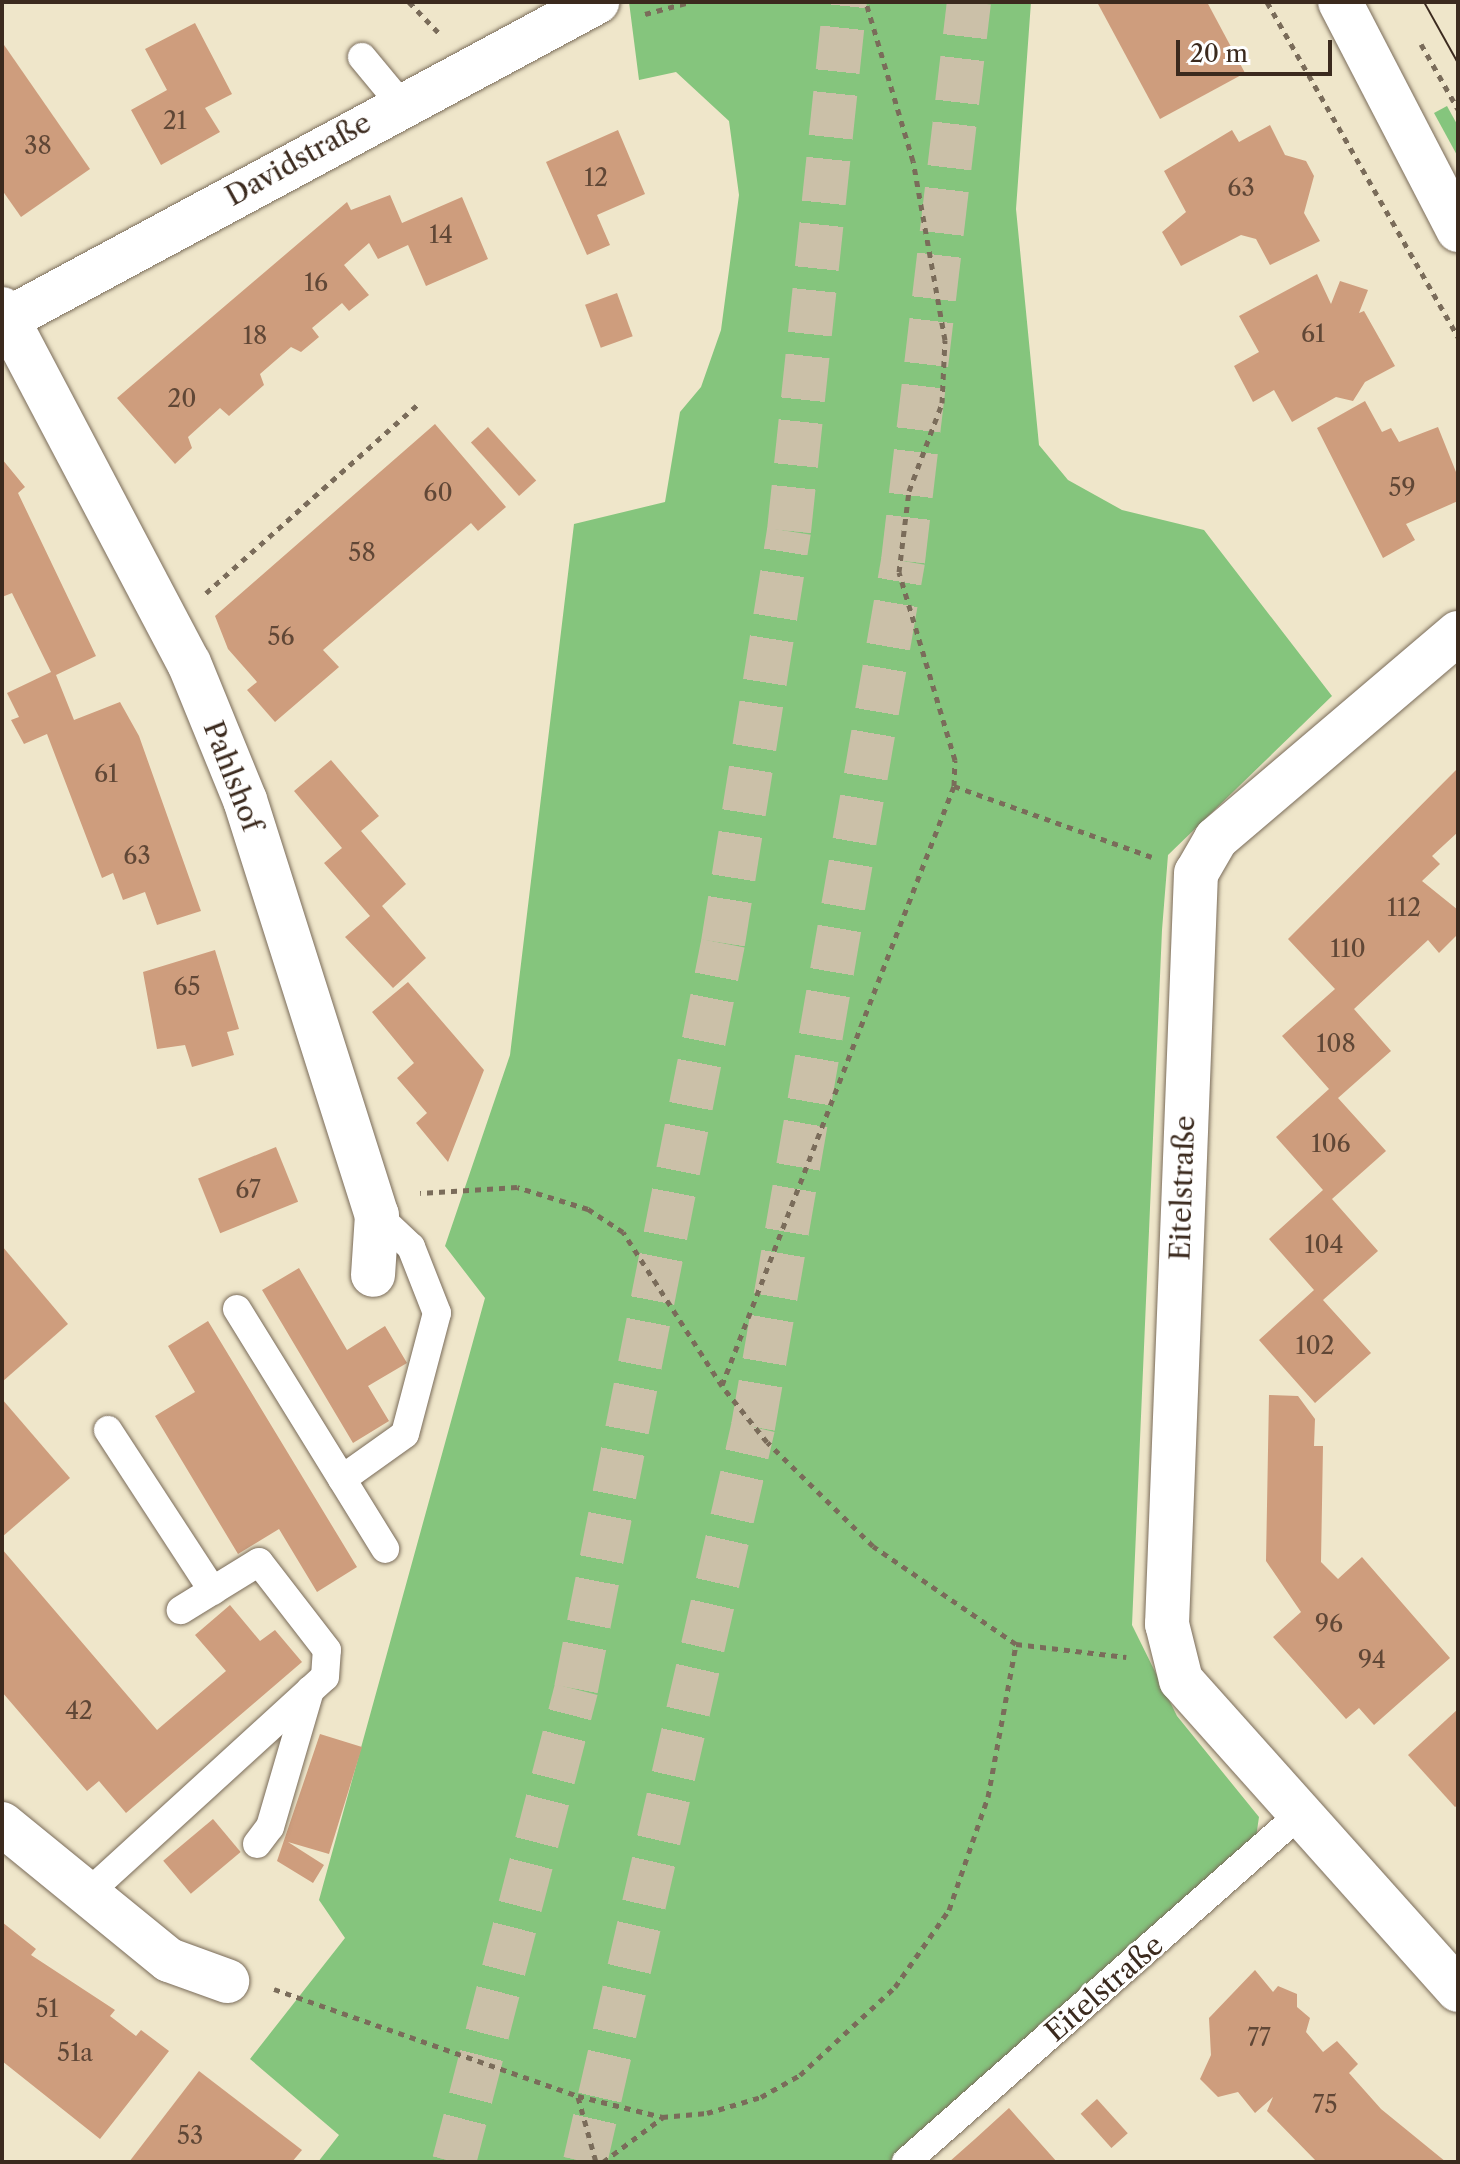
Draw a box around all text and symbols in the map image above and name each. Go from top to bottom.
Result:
scale bar [1180,24,1336,74]
text: 20 m [1190,39,1248,68]
street label: Davidstraße [219,105,377,213]
house number: 21 [163,107,187,135]
house number: 38 [24,132,52,160]
house number: 12 [584,164,608,192]
house number: 63 [1227,174,1255,202]
house number: 14 [429,221,453,249]
house number: 16 [304,269,328,297]
house number: 61 [1301,320,1325,348]
house number: 18 [243,322,267,350]
house number: 20 [167,385,197,413]
house number: 59 [1388,474,1416,502]
house number: 60 [423,479,453,507]
house number: 58 [348,539,376,567]
house number: 56 [267,623,295,651]
street label: Pahlshof [197,716,269,836]
house number: 61 [94,760,118,788]
house number: 63 [123,842,151,870]
house number: 112 [1387,894,1421,922]
house number: 110 [1330,935,1366,963]
house number: 65 [173,973,201,1001]
house number: 108 [1316,1030,1356,1058]
street label: Eitelstraße [1163,1115,1201,1261]
house number: 106 [1311,1130,1351,1158]
house number: 67 [235,1176,261,1204]
house number: 104 [1304,1231,1344,1259]
house number: 102 [1295,1332,1335,1360]
house number: 96 [1315,1610,1343,1638]
house number: 94 [1358,1646,1386,1674]
house number: 42 [65,1697,93,1725]
street label: Eitelstraße [1038,1928,1170,2048]
house number: 51 [35,1995,59,2023]
house number: 77 [1247,2024,1271,2052]
house number: 51a [57,2039,93,2067]
house number: 75 [1313,2091,1337,2119]
house number: 53 [177,2122,203,2150]

